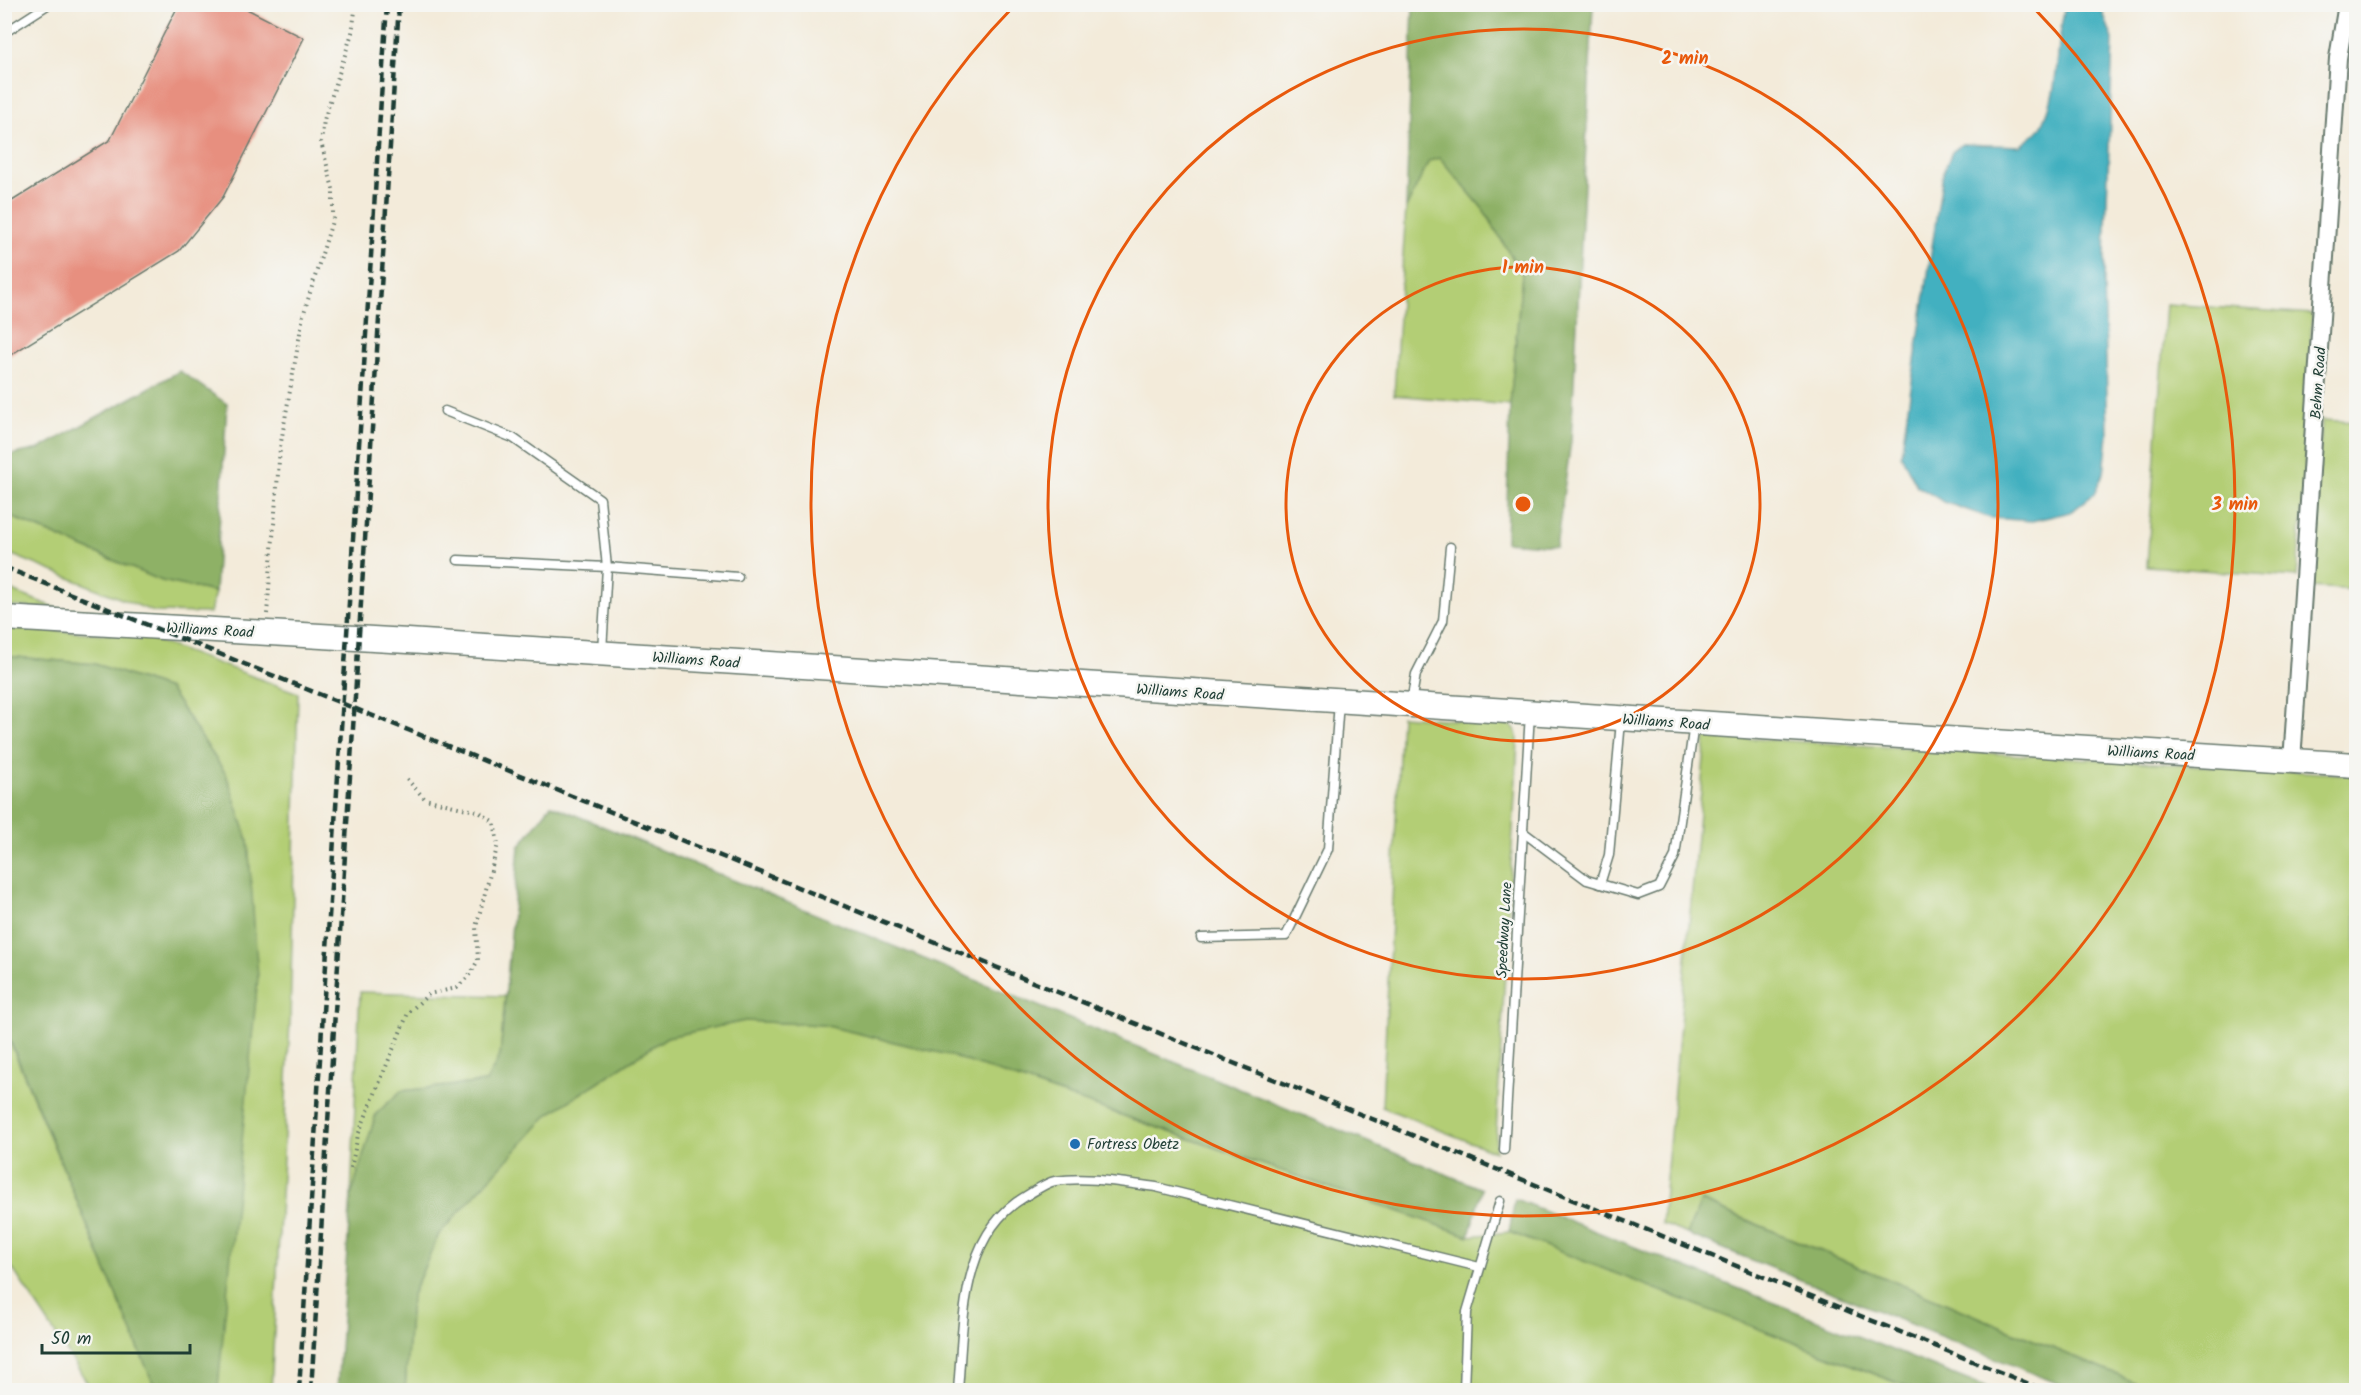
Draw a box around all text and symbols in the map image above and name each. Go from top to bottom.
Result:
text: 2 min [1662,45,1708,74]
text: 1 min [1502,254,1544,283]
street label: Behm Road [2305,346,2334,420]
text: 3 min [2211,491,2258,520]
centre of rings [1513,494,1533,514]
street label: Williams Road [166,617,255,645]
street label: Williams Road [651,646,741,676]
street label: Williams Road [1135,678,1225,708]
street label: Williams Road [1621,708,1711,738]
street label: Williams Road [2107,740,2196,768]
street label: Speedway Lane [1490,881,1520,979]
place label: Fortress Obetz [1087,1133,1180,1157]
marker: Fortress Obetz [1068,1137,1082,1151]
scale bar [42,1317,190,1355]
text: 50 m [51,1325,91,1354]

